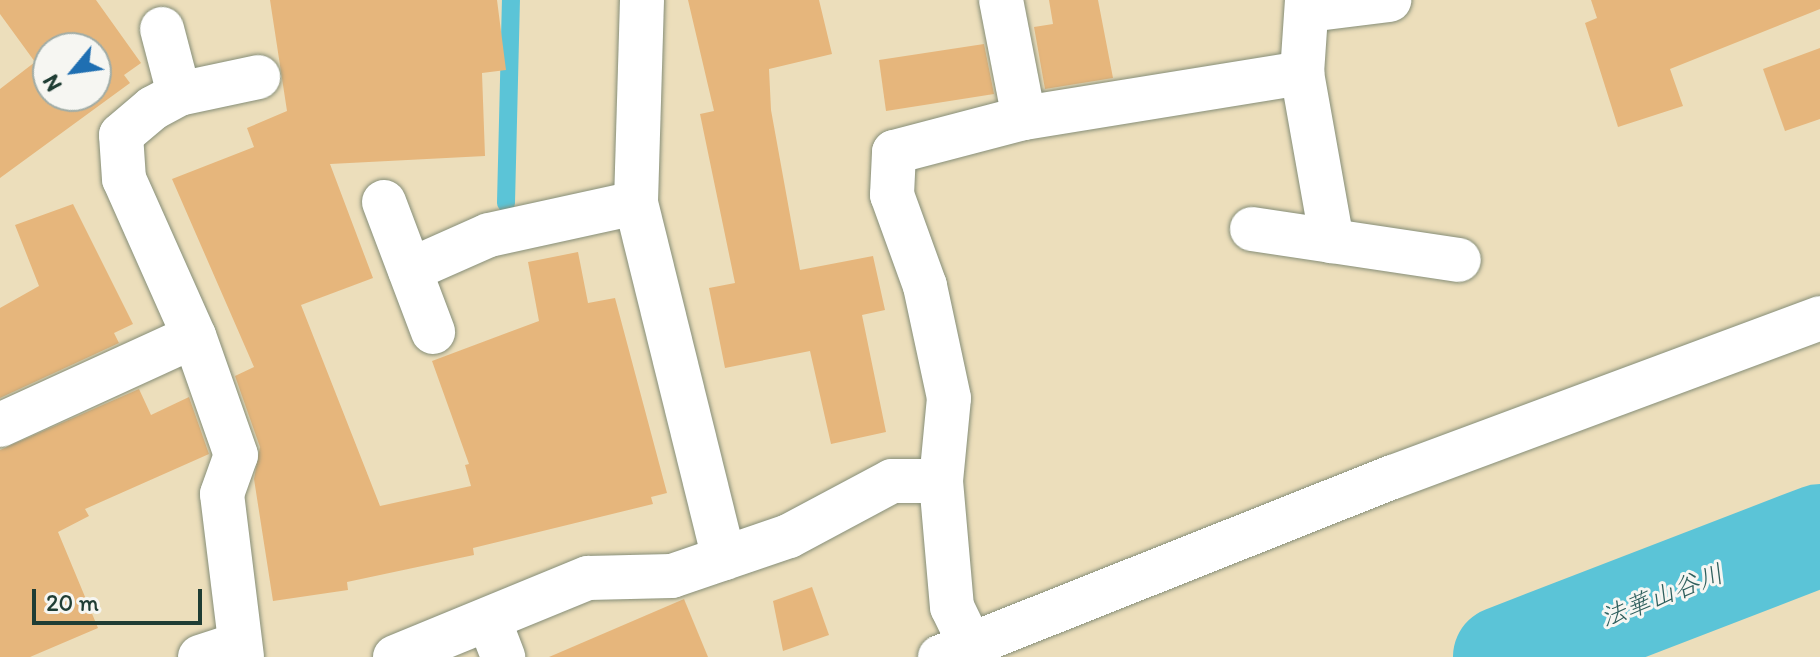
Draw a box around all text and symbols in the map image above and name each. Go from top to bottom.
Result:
north arrow [32,32,112,112]
text: N [37,70,68,96]
water label: 法華山谷川 [1596,558,1728,634]
scale bar [36,573,206,623]
text: 20 m [46,588,99,617]

